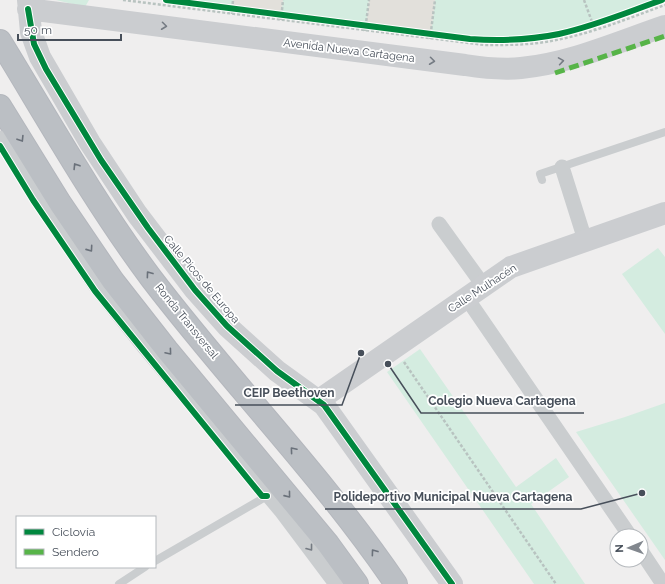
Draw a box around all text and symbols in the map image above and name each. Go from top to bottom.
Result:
scale bar [18,16,121,42]
one-way arrow [161,21,167,30]
text: 50 m [24,23,52,37]
street label: Avenida Nueva Cartagena [283,36,415,65]
one-way arrow [429,56,435,65]
one-way arrow [558,57,564,65]
one-way arrow [16,135,23,142]
one-way arrow [74,163,81,170]
street label: Calle Picos de Europa [161,233,242,326]
one-way arrow [85,245,92,252]
street label: Calle Mulhacén [446,261,519,315]
one-way arrow [146,271,153,278]
street label: Ronda Transversal [152,281,221,361]
one-way arrow [164,348,171,355]
callout: CEIP Beethoven [235,381,342,405]
text: CEIP Beethoven [243,386,335,400]
callout: Colegio Nueva Cartagena [421,389,584,413]
text: Colegio Nueva Cartagena [428,394,576,408]
one-way arrow [291,447,298,454]
callout: Polideportivo Municipal Nueva Cartagena [325,485,581,509]
one-way arrow [284,490,291,498]
text: Polideportivo Municipal Nueva Cartagena [334,490,573,504]
legend [16,516,156,568]
text: Ciclovía [52,525,95,539]
north arrow [609,528,649,568]
one-way arrow [305,544,312,551]
text: N [613,544,626,553]
text: Sendero [52,545,99,559]
one-way arrow [371,549,379,556]

